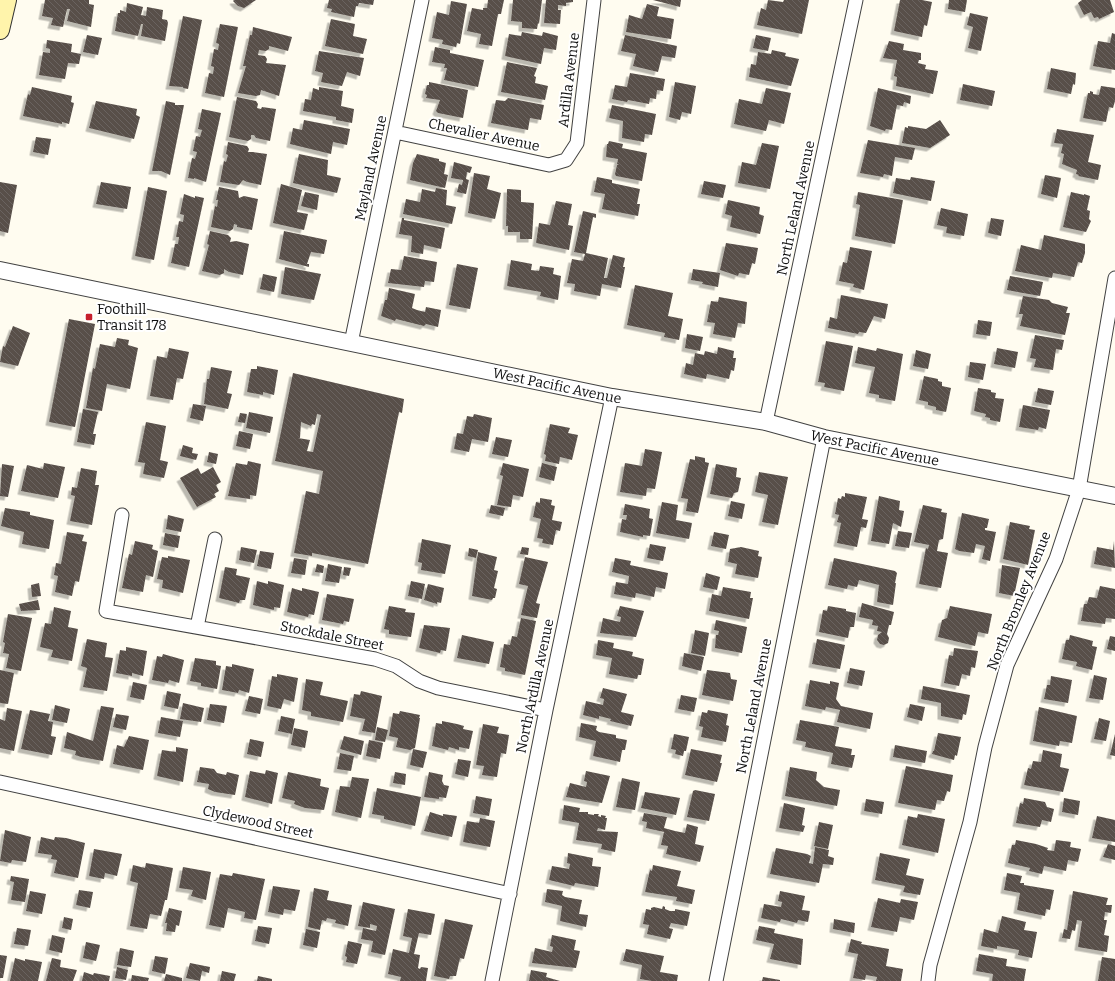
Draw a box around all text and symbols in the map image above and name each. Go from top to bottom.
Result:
street label: Ardilla Avenue [555,32,583,128]
street label: Mayland Avenue [352,114,390,222]
street label: Chevalier Avenue [427,115,541,155]
street label: North Leland Avenue [773,139,819,277]
place label: Foothill Transit 178 [97,301,167,334]
marker: Foothill Transit 178 [84,312,94,322]
street label: West Pacific Avenue [491,364,623,407]
street label: West Pacific Avenue [809,426,941,469]
street label: North Bromley Avenue [983,529,1055,673]
street label: North Ardilla Avenue [512,617,558,755]
street label: Stockdale Street [279,618,385,654]
street label: North Leland Avenue [733,637,775,775]
street label: Clydewood Street [201,802,315,842]

